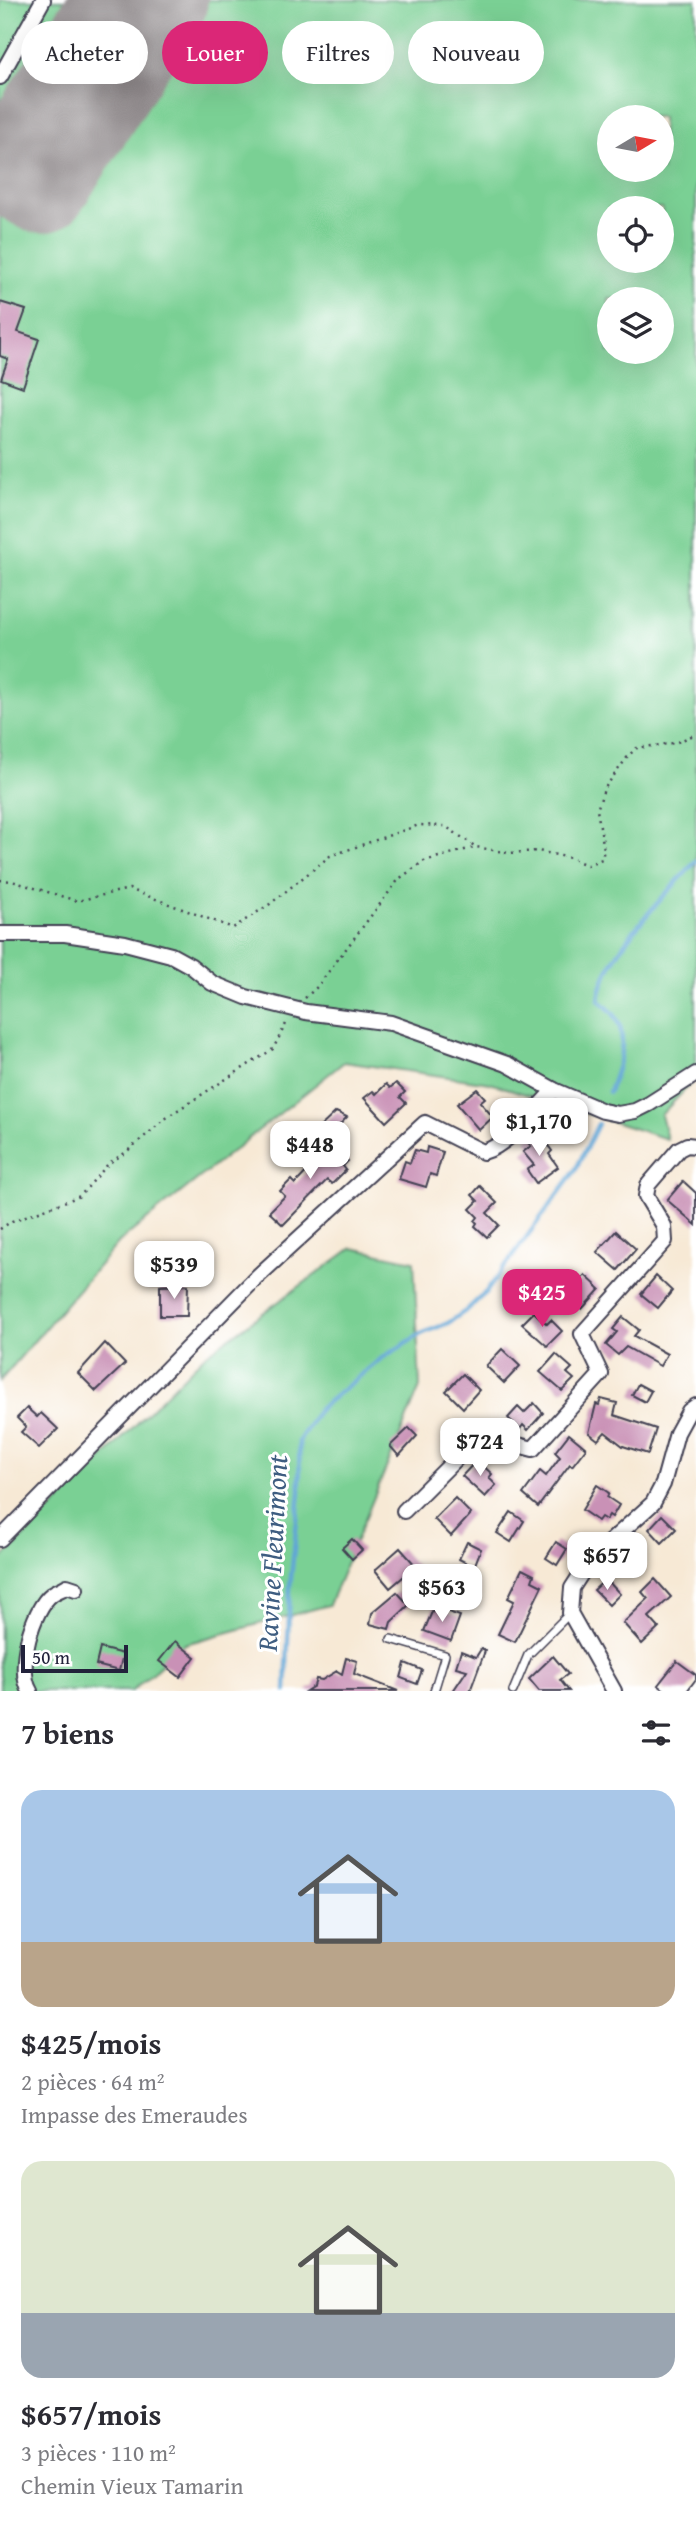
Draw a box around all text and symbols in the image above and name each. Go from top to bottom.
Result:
chip: Acheter [21,21,148,84]
chip: Louer [162,21,268,84]
chip: Filtres [282,21,394,84]
chip: Nouveau [408,21,544,84]
north arrow [597,105,674,182]
map controls [597,105,674,364]
button: locate [597,196,674,273]
button: layers [597,287,674,364]
pin: $1,170 [482,1098,596,1158]
text: $1,170 [506,1104,572,1137]
pin: $448 [269,1122,351,1181]
text: $448 [286,1127,334,1160]
pin: $539 [133,1242,215,1301]
text: $539 [150,1247,198,1280]
pin: $425 [501,1270,583,1329]
text: $425 [518,1275,566,1308]
pin: $724 [439,1418,521,1478]
text: $724 [456,1424,504,1457]
water label: Ravine Fleurimont [246,1453,297,1653]
pin: $657 [566,1532,648,1592]
text: $657 [583,1538,631,1571]
pin: $563 [401,1564,483,1624]
text: $563 [418,1570,466,1603]
scale bar [21,1642,128,1674]
text: 50 m [32,1643,70,1671]
text: 7 biens [21,1711,114,1755]
icon: filters [637,1714,675,1752]
icon: home [285,1836,411,1962]
text: $425/mois [21,2021,161,2065]
text: 2 pièces · 64 m² [21,2065,165,2098]
text: Impasse des Emeraudes [21,2098,248,2131]
icon: home [285,2207,411,2333]
text: $657/mois [21,2392,161,2436]
text: 3 pièces · 110 m² [21,2436,176,2469]
text: Chemin Vieux Tamarin [21,2469,243,2502]

